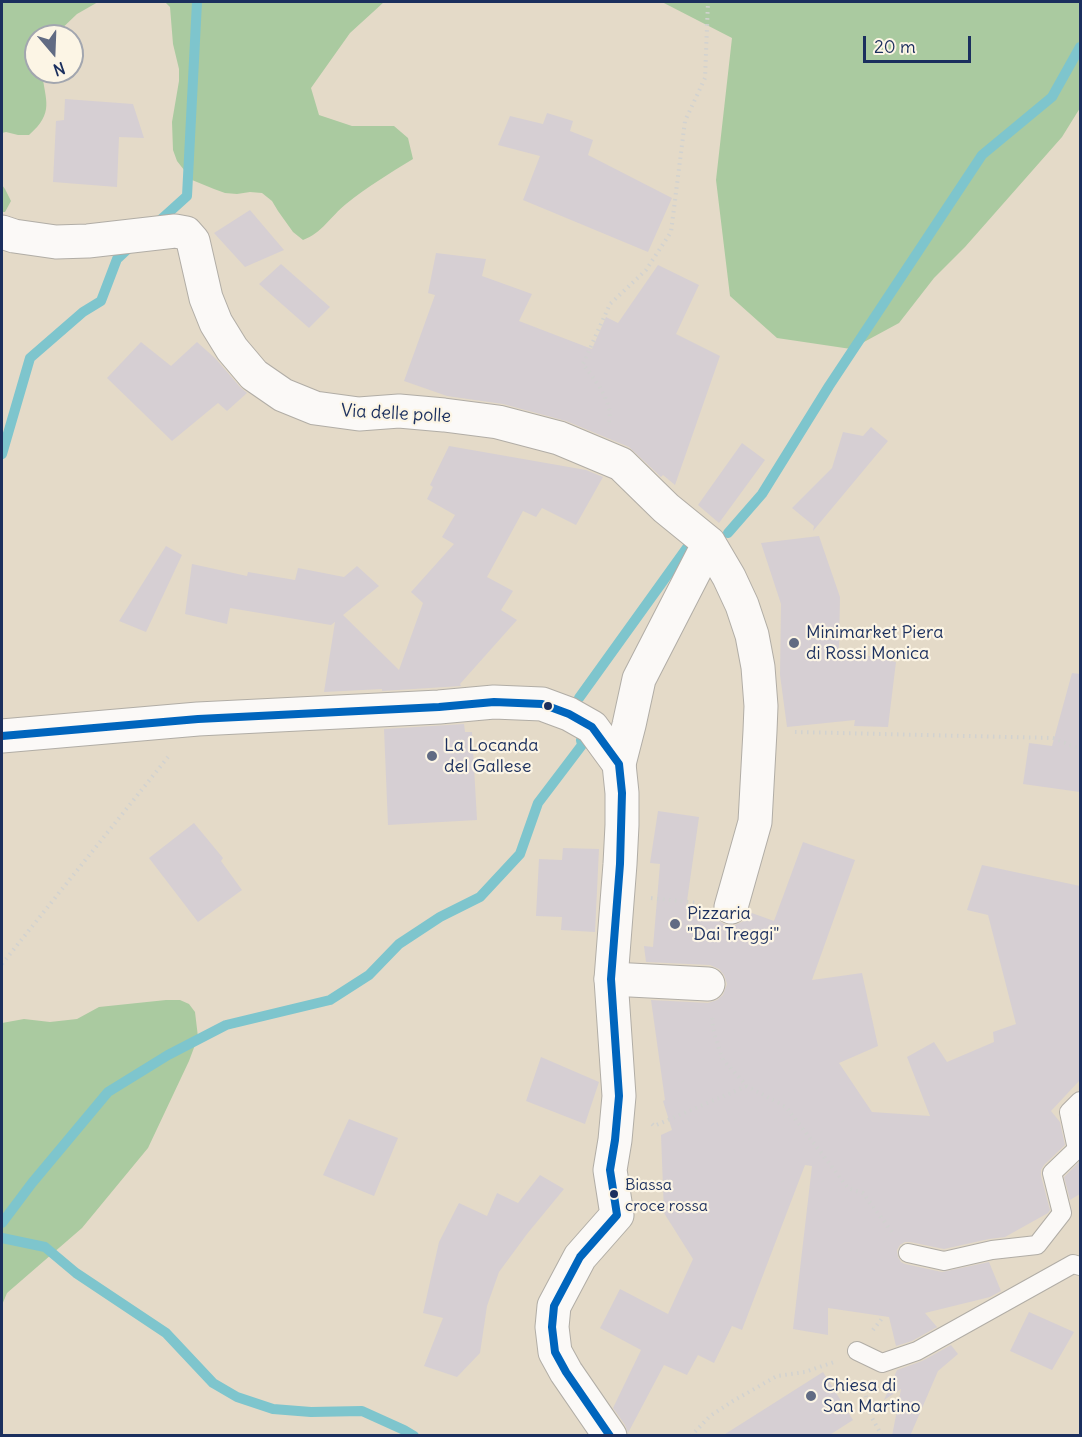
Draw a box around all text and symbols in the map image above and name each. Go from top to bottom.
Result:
north arrow [24,24,84,84]
scale bar [866,24,974,62]
text: 20 m [874,35,916,58]
text: N [51,58,68,80]
street label: Via delle polle [340,400,452,428]
place label: Minimarket Piera di Rossi Monica [806,622,943,664]
marker: Minimarket Piera di Rossi Monica [787,636,801,650]
unlabelled marker [542,700,554,712]
place label: La Locanda del Gallese [444,735,538,777]
marker: La Locanda del Gallese [425,749,439,763]
place label: Pizzaria "Dai Treggi" [687,903,779,946]
marker: Pizzaria "Dai Treggi" [668,917,682,931]
place label: Biassa croce rossa [625,1175,708,1213]
marker: Biassa croce rossa [608,1188,620,1200]
place label: Chiesa di San Martino [823,1375,921,1418]
marker: Chiesa di San Martino [804,1389,818,1403]

